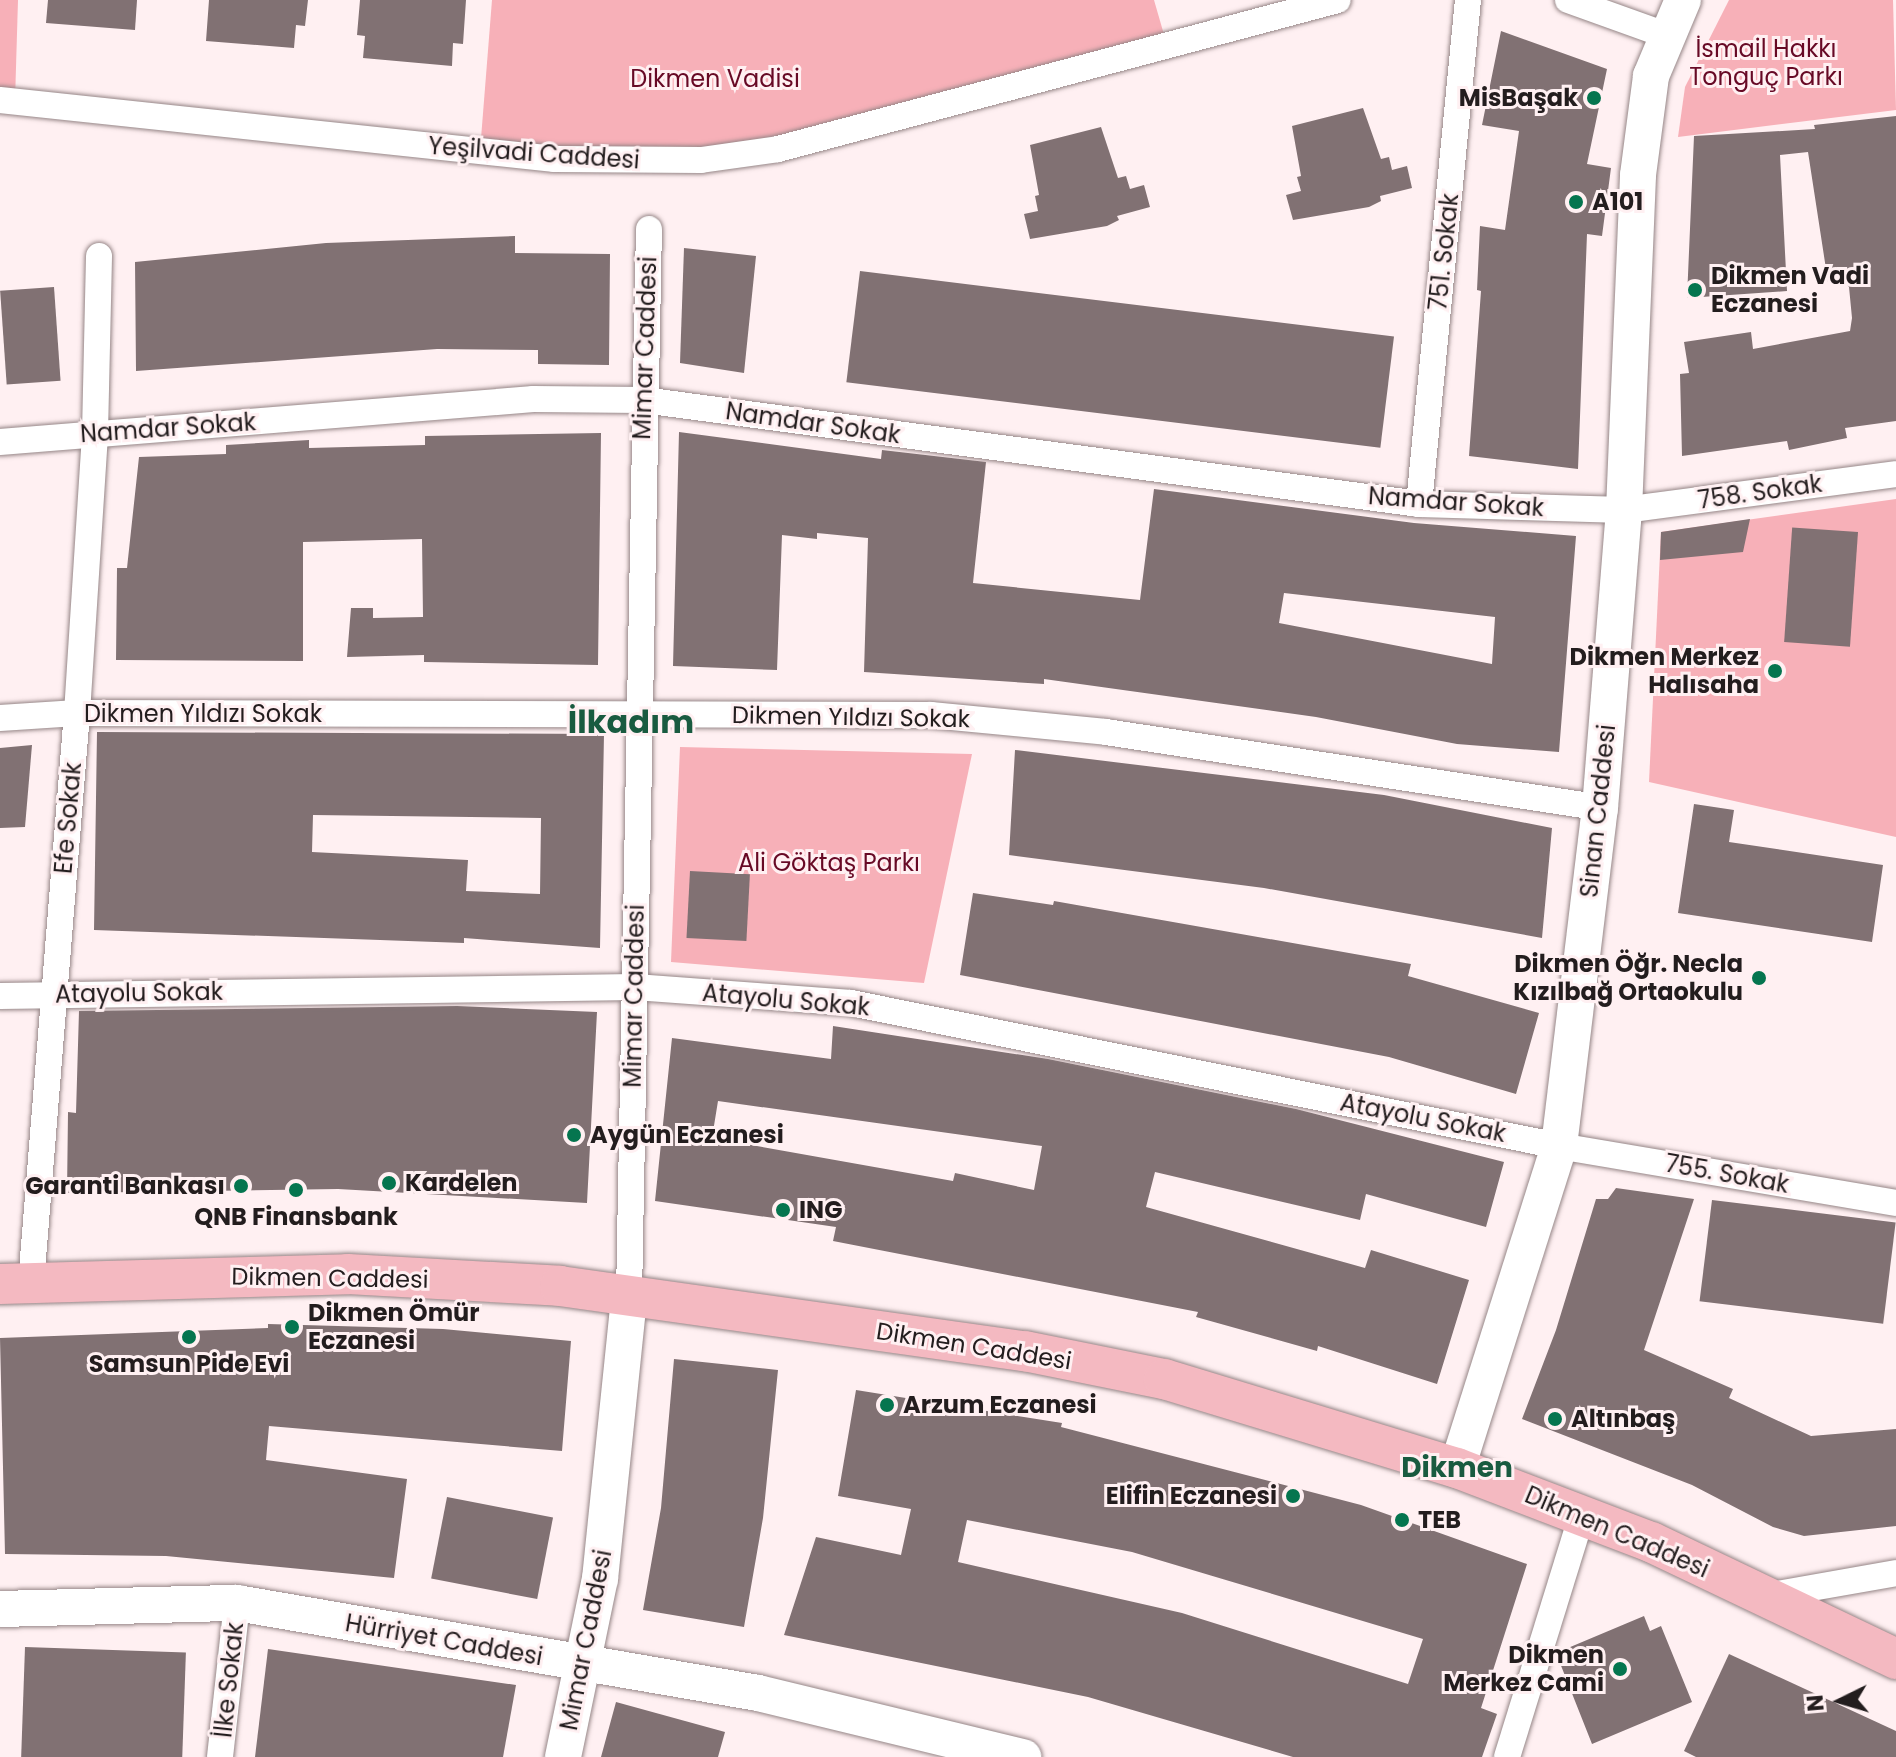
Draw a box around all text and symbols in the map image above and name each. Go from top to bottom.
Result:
park label: İsmail Hakkı Tonguç Parkı [1689,35,1843,91]
park label: Dikmen Vadisi [630,65,800,93]
place label: MisBaşak [1459,84,1578,112]
marker: MisBaşak [1585,89,1603,107]
street label: Yeşilvadi Caddesi [427,131,641,175]
place label: A101 [1592,188,1643,216]
street label: 751. Sokak [1424,192,1464,312]
marker: A101 [1567,193,1585,211]
street label: Mimar Caddesi [627,256,663,440]
place label: Dikmen Vadi Eczanesi [1711,262,1869,318]
marker: Dikmen Vadi Eczanesi [1686,281,1704,299]
street label: Namdar Sokak [724,396,902,450]
street label: Namdar Sokak [79,407,257,449]
street label: 758. Sokak [1696,469,1824,515]
street label: Namdar Sokak [1367,481,1545,523]
place label: Dikmen Merkez Halısaha [1570,643,1759,699]
marker: Dikmen Merkez Halısaha [1766,662,1784,680]
street label: Dikmen Yıldızı Sokak [84,700,322,728]
street label: Dikmen Yıldızı Sokak [732,701,970,733]
district label: İlkadım [568,703,694,741]
street label: Sinan Caddesi [1575,723,1621,899]
street label: Efe Sokak [49,761,87,875]
park label: Ali Göktaş Parkı [738,849,920,877]
street label: Mimar Caddesi [618,904,650,1088]
place label: Dikmen Öğr. Necla Kızılbağ Ortaokulu [1513,950,1743,1006]
marker: Dikmen Öğr. Necla Kızılbağ Ortaokulu [1750,969,1768,987]
street label: Atayolu Sokak [55,977,223,1009]
street label: Atayolu Sokak [701,978,871,1022]
street label: Atayolu Sokak [1338,1088,1508,1148]
place label: Aygün Eczanesi [590,1121,784,1149]
marker: Aygün Eczanesi [565,1126,583,1144]
street label: 755. Sokak [1663,1149,1791,1199]
place label: Kardelen [405,1169,517,1197]
place label: Garanti Bankası [25,1172,225,1200]
marker: Kardelen [380,1174,398,1192]
marker: Garanti Bankası [232,1177,250,1195]
marker: QNB Finansbank [287,1181,305,1199]
place label: ING [799,1196,842,1224]
marker: ING [774,1201,792,1219]
place label: QNB Finansbank [194,1203,398,1231]
street label: Dikmen Caddesi [231,1262,429,1294]
place label: Dikmen Ömür Eczanesi [308,1299,480,1355]
street label: Dikmen Caddesi [874,1316,1074,1376]
marker: Dikmen Ömür Eczanesi [283,1318,301,1336]
marker: Samsun Pide Evi [180,1328,198,1346]
place label: Samsun Pide Evi [89,1350,289,1378]
place label: Arzum Eczanesi [903,1391,1097,1419]
marker: Arzum Eczanesi [878,1396,896,1414]
place label: Altınbaş [1571,1405,1675,1433]
marker: Altınbaş [1546,1410,1564,1428]
district label: Dikmen [1401,1451,1513,1485]
street label: Dikmen Caddesi [1521,1480,1713,1584]
place label: Elifin Eczanesi [1106,1482,1277,1510]
marker: Elifin Eczanesi [1284,1487,1302,1505]
place label: TEB [1418,1506,1461,1534]
marker: TEB [1393,1511,1411,1529]
street label: Mimar Caddesi [554,1547,618,1733]
street label: Hürriyet Caddesi [343,1608,545,1672]
street label: İlke Sokak [209,1621,249,1739]
place label: Dikmen Merkez Cami [1443,1641,1604,1697]
marker: Dikmen Merkez Cami [1611,1660,1629,1678]
north arrow [1800,1661,1880,1741]
text: N [1799,1694,1832,1713]

